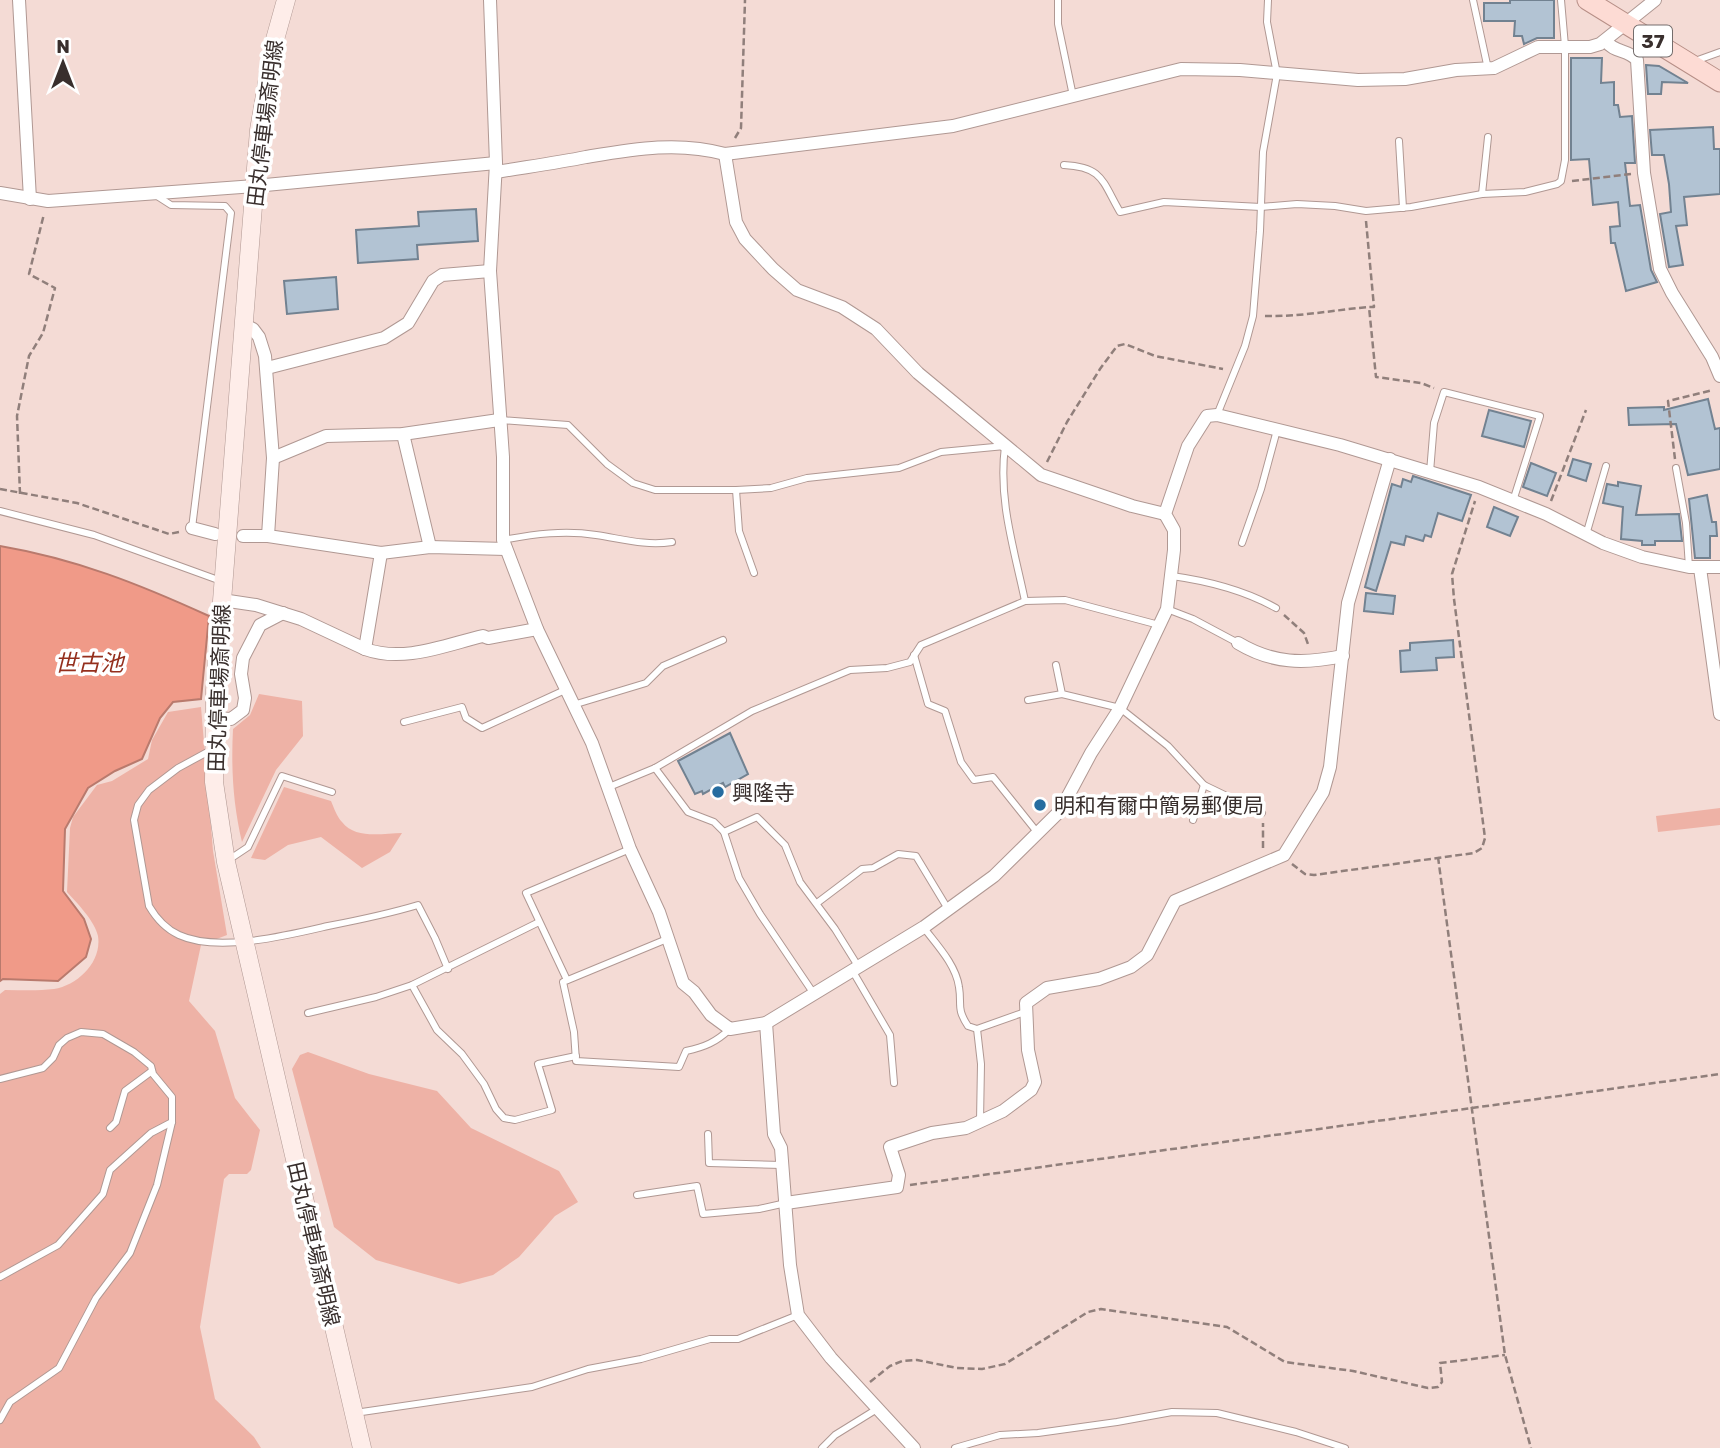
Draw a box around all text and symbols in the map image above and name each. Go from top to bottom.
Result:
road number: 37 [1634,25,1672,56]
north arrow [28,28,98,98]
text: N [56,35,70,58]
street label: 田丸停車場斎明線 [242,38,288,208]
street label: 田丸停車場斎明線 [204,604,234,772]
water label: 世古池 [55,649,126,677]
place label: 興隆寺 [732,780,795,805]
marker: 興隆寺 [710,784,726,800]
place label: 明和有爾中簡易郵便局 [1054,793,1264,818]
marker: 明和有爾中簡易郵便局 [1032,797,1048,813]
street label: 田丸停車場斎明線 [283,1159,345,1329]

